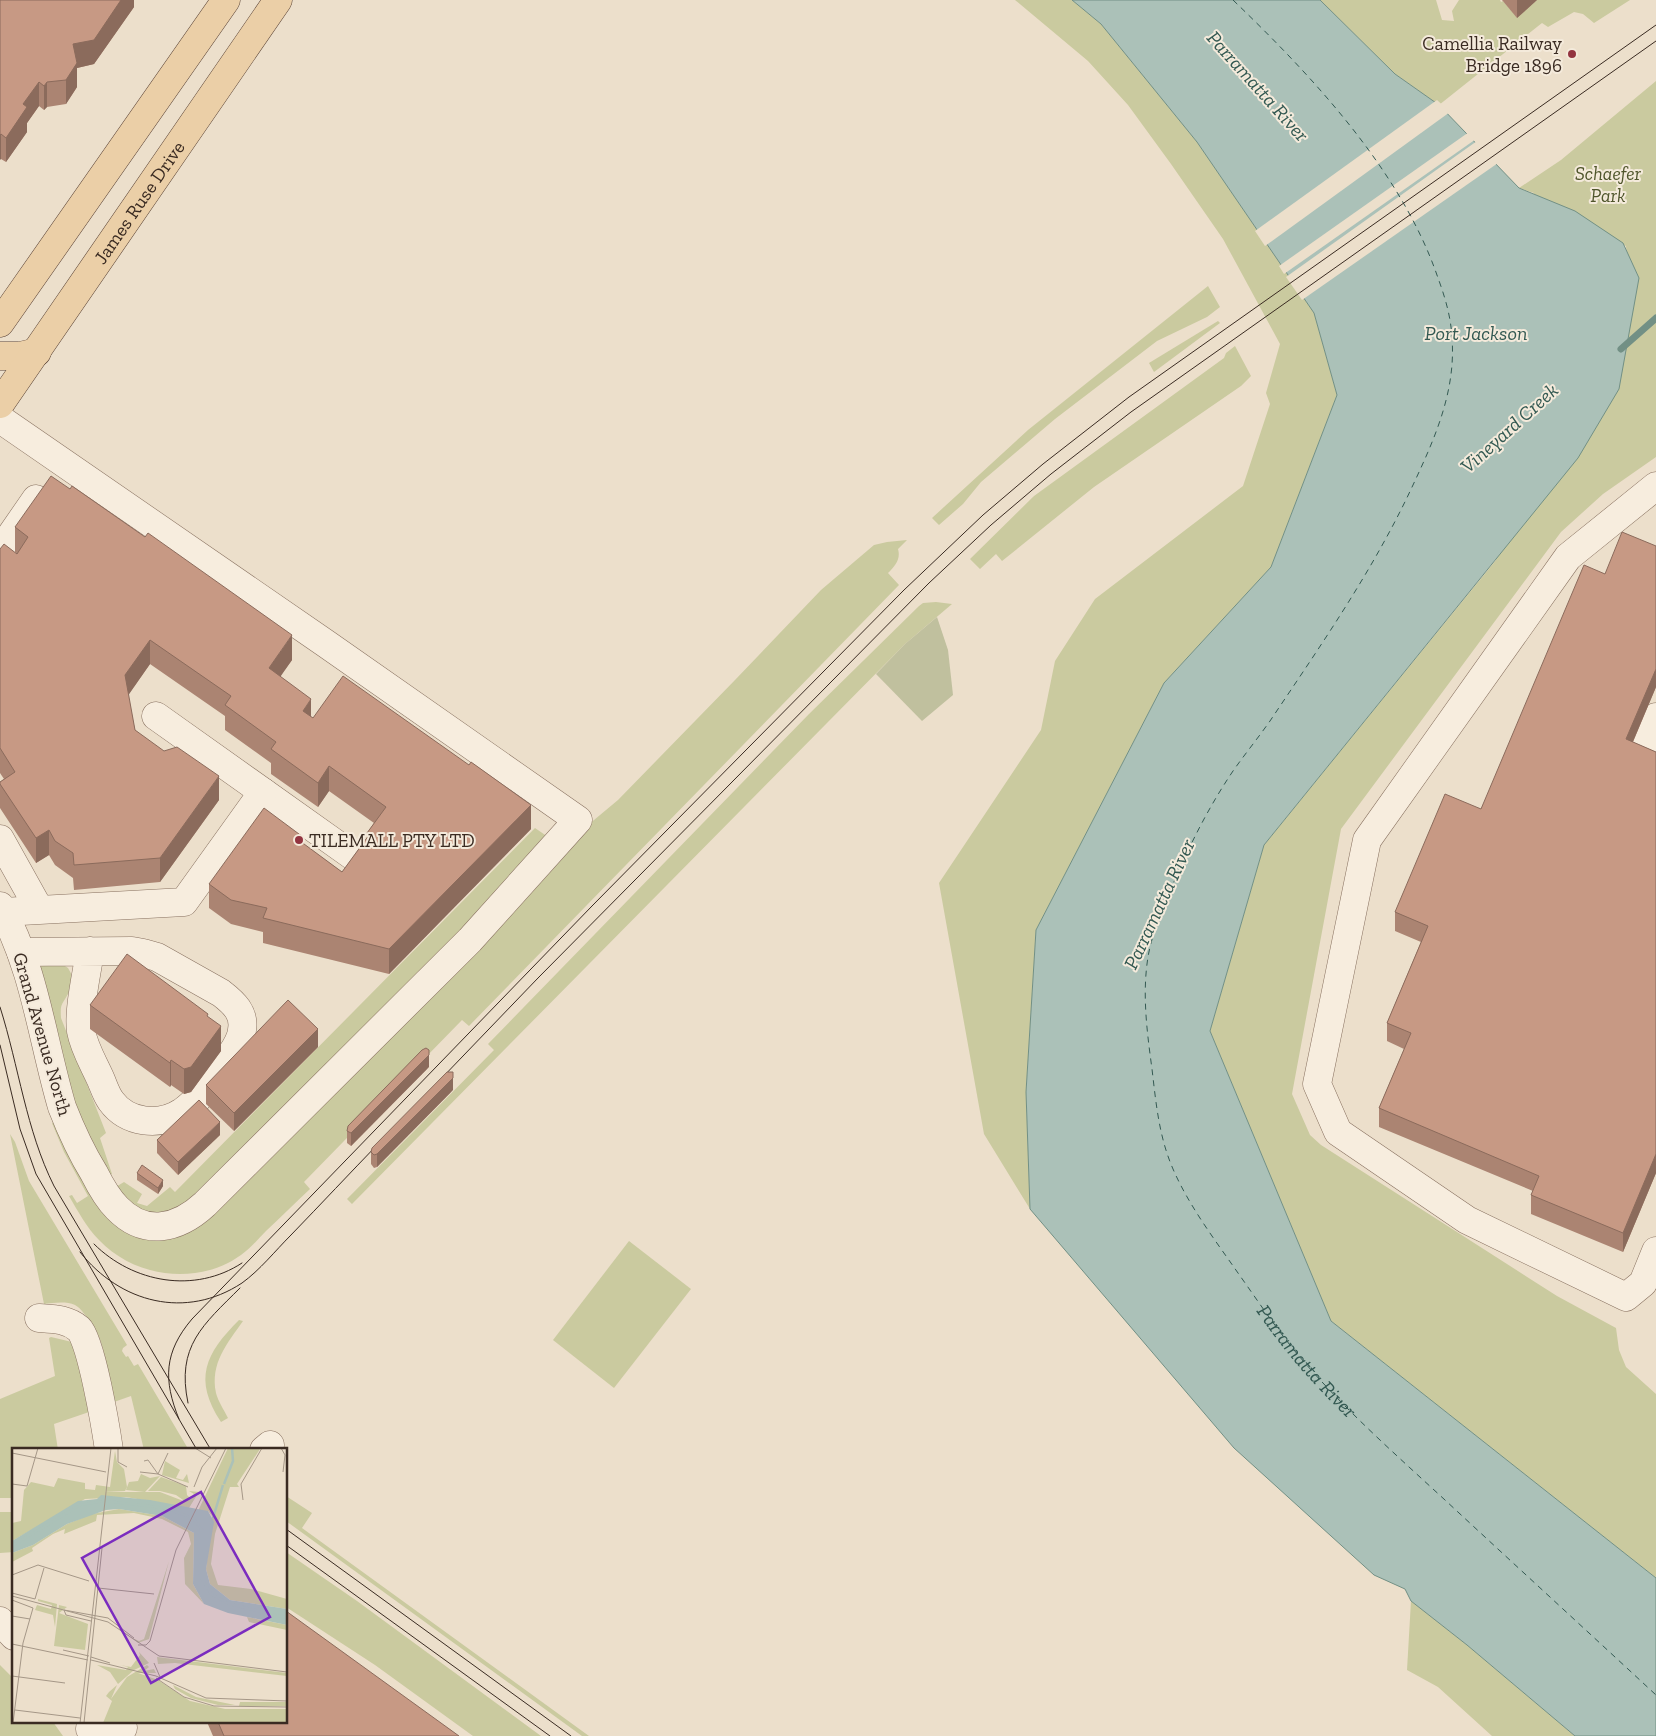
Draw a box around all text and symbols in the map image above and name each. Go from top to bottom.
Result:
water label: Parramatta River [1202,26,1314,146]
place label: Camellia Railway Bridge 1896 [1422,32,1562,77]
marker: Camellia Railway Bridge 1896 [1566,48,1578,60]
street label: James Ruse Drive [89,137,190,268]
park label: Schaefer Park [1575,162,1642,207]
water label: Port Jackson [1425,321,1527,345]
water label: Vineyard Creek [1455,378,1563,478]
place label: TILEMALL PTY LTD [309,829,475,852]
marker: TILEMALL PTY LTD [293,834,305,846]
water label: Parramatta River [1118,835,1200,973]
street label: Grand Avenue North [8,950,77,1119]
water label: Parramatta River [1252,1300,1362,1423]
inset map [12,1448,288,1724]

